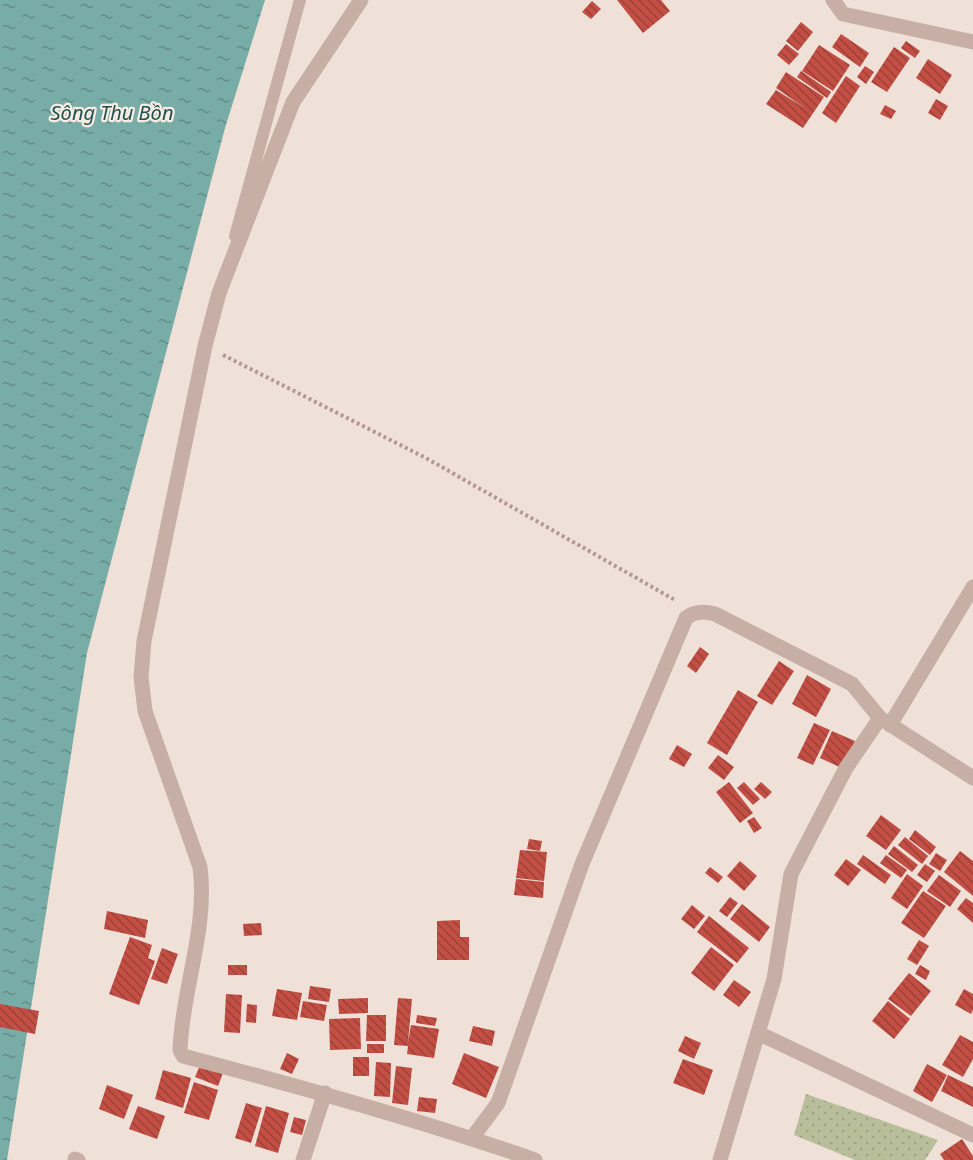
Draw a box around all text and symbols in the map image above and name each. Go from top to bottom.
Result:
water label: Sông Thu Bồn [51,99,173,126]

